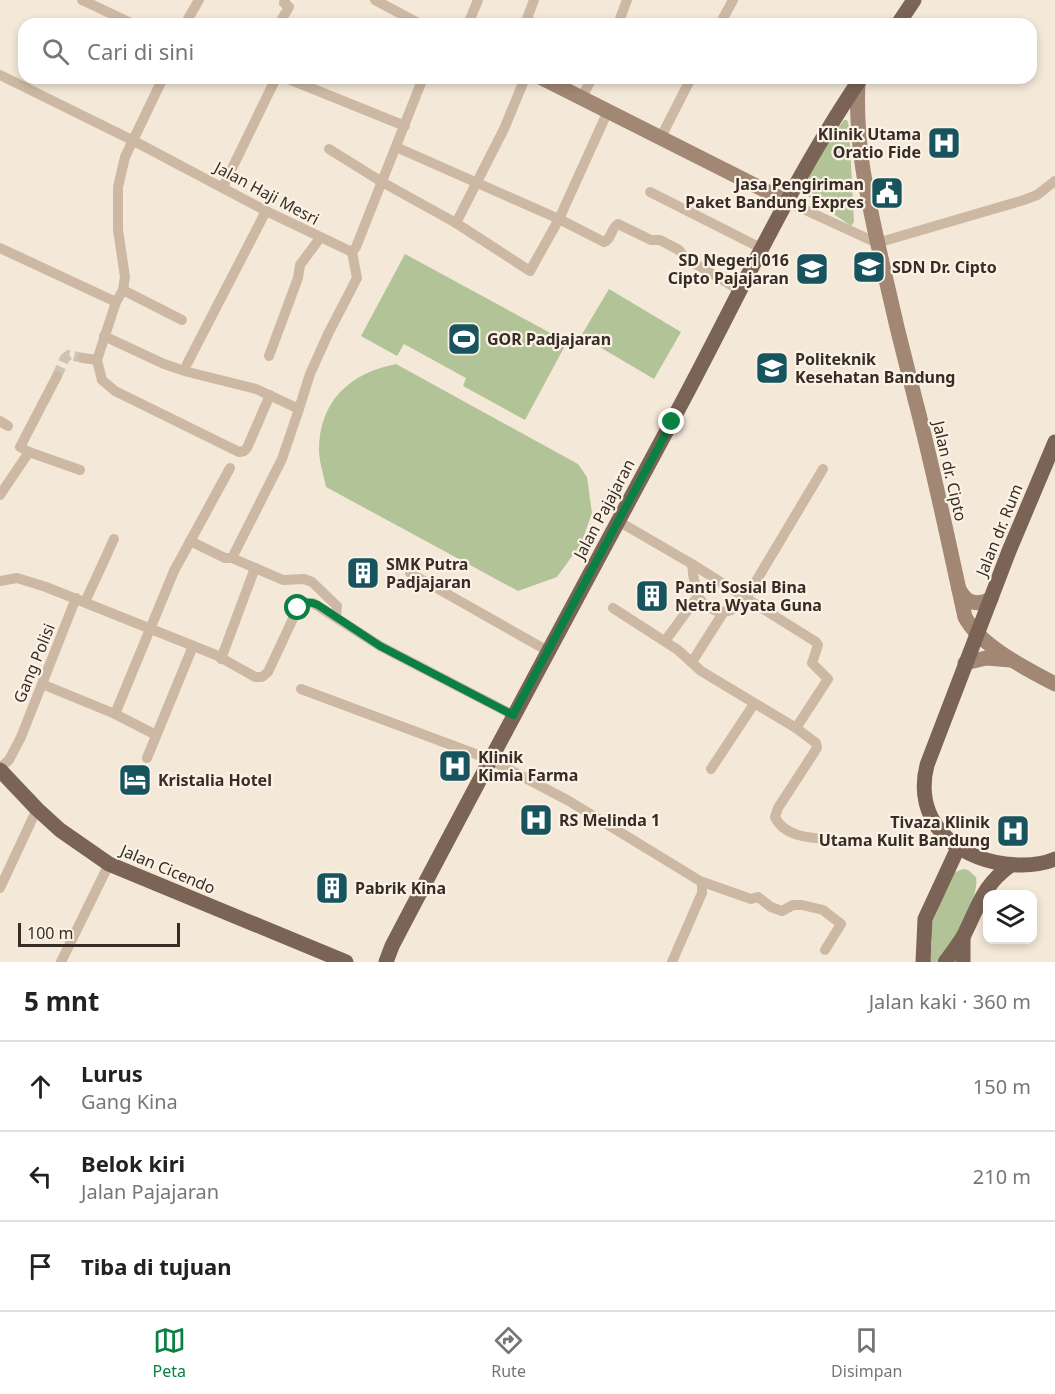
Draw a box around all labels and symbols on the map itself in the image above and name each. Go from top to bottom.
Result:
place label: Klinik Utama Oratio Fide [818,123,921,163]
hospital icon: Klinik Utama Oratio Fide [926,125,962,161]
street label: Jalan Haji Mesri [209,155,323,230]
place label: Jasa Pengiriman Paket Bandung Expres [685,173,864,213]
public building icon: Jasa Pengiriman Paket Bandung Expres [869,175,905,211]
place label: SD Negeri 016 Cipto Pajajaran [668,249,789,289]
school or university icon: SDN Dr. Cipto [851,249,887,285]
school or university icon: SD Negeri 016 Cipto Pajajaran [794,251,830,287]
place label: SDN Dr. Cipto [892,256,997,278]
sports icon: GOR Padjajaran [446,321,482,357]
place label: GOR Padjajaran [487,328,611,350]
place label: Politeknik Kesehatan Bandung [795,348,955,388]
school or university icon: Politeknik Kesehatan Bandung [754,350,790,386]
route end [658,408,684,434]
street label: Jalan dr. Cipto [927,417,972,523]
street label: Jalan Pajajaran [567,455,640,565]
street label: Jalan dr. Rum [970,481,1027,581]
place label: SMK Putra Padjajaran [386,553,471,593]
building icon: SMK Putra Padjajaran [345,555,381,591]
place label: Panti Sosial Bina Netra Wyata Guna [675,576,822,616]
building icon: Panti Sosial Bina Netra Wyata Guna [634,578,670,614]
route start [284,594,310,620]
street label: Gang Polisi [8,620,60,706]
place label: Klinik Kimia Farma [478,746,578,786]
hospital icon: Klinik Kimia Farma [437,748,473,784]
hotel icon: Kristalia Hotel [117,762,153,798]
place label: Kristalia Hotel [158,769,272,791]
hospital icon: RS Melinda 1 [518,802,554,838]
place label: RS Melinda 1 [559,809,660,831]
place label: Tivaza Klinik Utama Kulit Bandung [819,811,990,851]
hospital icon: Tivaza Klinik Utama Kulit Bandung [995,813,1031,849]
street label: Jalan Cicendo [115,838,219,899]
building icon: Pabrik Kina [314,870,350,906]
place label: Pabrik Kina [355,877,446,899]
scale bar [18,920,180,948]

